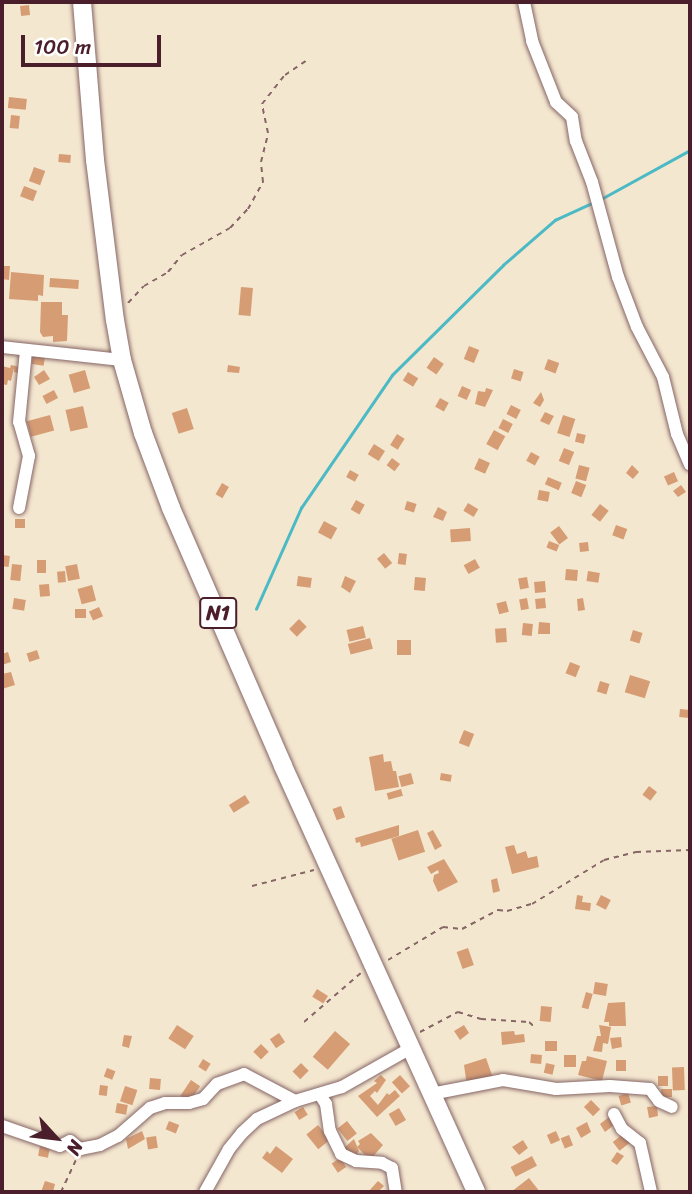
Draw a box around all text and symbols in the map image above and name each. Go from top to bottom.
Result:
scale bar [24,21,164,65]
text: 100 m [34,28,91,66]
road number: N1 [199,596,237,630]
north arrow [21,1103,91,1173]
text: N [57,1134,93,1161]

